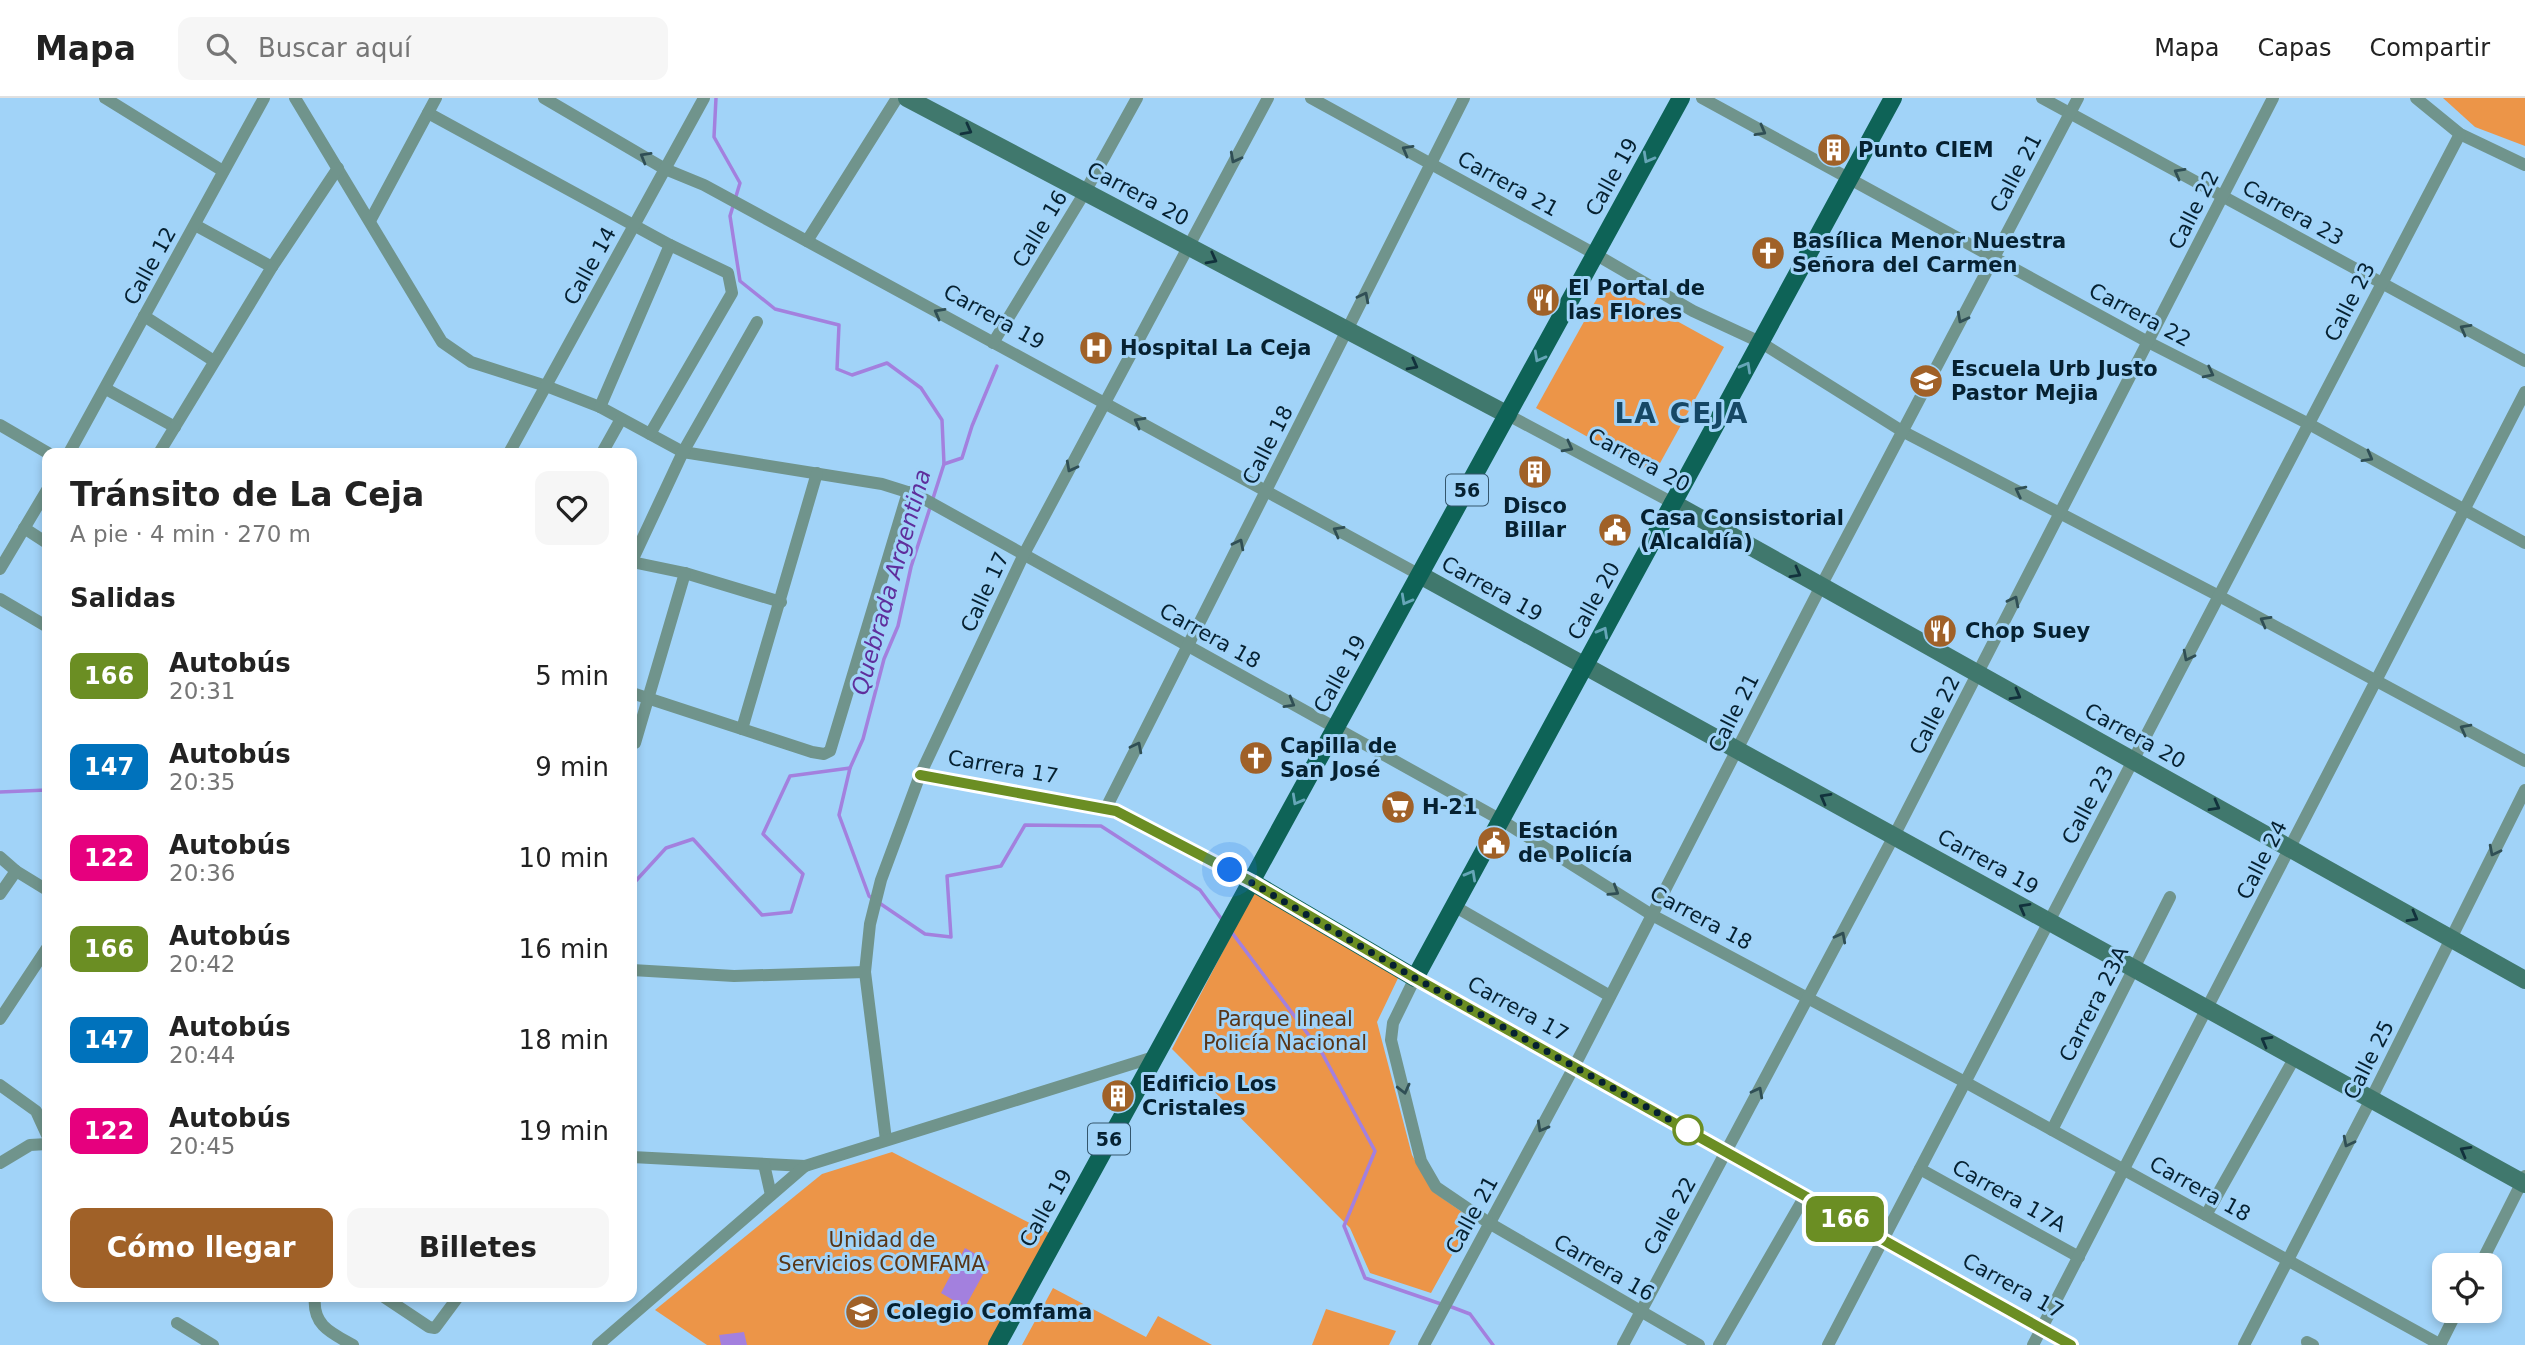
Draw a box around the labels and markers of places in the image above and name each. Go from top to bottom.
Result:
building icon: Punto CIEM [1815,131,1853,169]
place label: Punto CIEM [1858,138,1994,162]
place label: Basílica Menor Nuestra Señora del Carmen [1792,229,2066,277]
church icon: Basílica Menor Nuestra Señora del Carmen [1749,234,1787,272]
place label: El Portal de las Flores [1568,276,1705,324]
restaurant icon: El Portal de las Flores [1524,281,1562,319]
hospital icon: Hospital La Ceja [1077,329,1115,367]
place label: Hospital La Ceja [1120,336,1311,360]
place label: Escuela Urb Justo Pastor Mejia [1951,357,2158,405]
school or university icon: Escuela Urb Justo Pastor Mejia [1907,362,1945,400]
building icon: Disco Billar [1516,453,1554,491]
place label: Disco Billar [1503,494,1567,542]
place label: Casa Consistorial (Alcaldía) [1640,506,1844,554]
public building icon: Casa Consistorial (Alcaldía) [1596,511,1634,549]
restaurant icon: Chop Suey [1921,612,1959,650]
place label: Chop Suey [1965,619,2090,643]
place label: Capilla de San José [1280,734,1397,782]
church icon: Capilla de San José [1237,739,1275,777]
supermarket icon: H-21 [1379,788,1417,826]
place label: H-21 [1422,795,1478,819]
place label: Estación de Policía [1518,819,1633,867]
public building icon: Estación de Policía [1475,824,1513,862]
place label: Edificio Los Cristales [1142,1072,1277,1120]
building icon: Edificio Los Cristales [1099,1077,1137,1115]
unlabelled marker [1673,1115,1703,1145]
school or university icon: Colegio Comfama [843,1293,881,1331]
place label: Colegio Comfama [886,1300,1092,1324]

